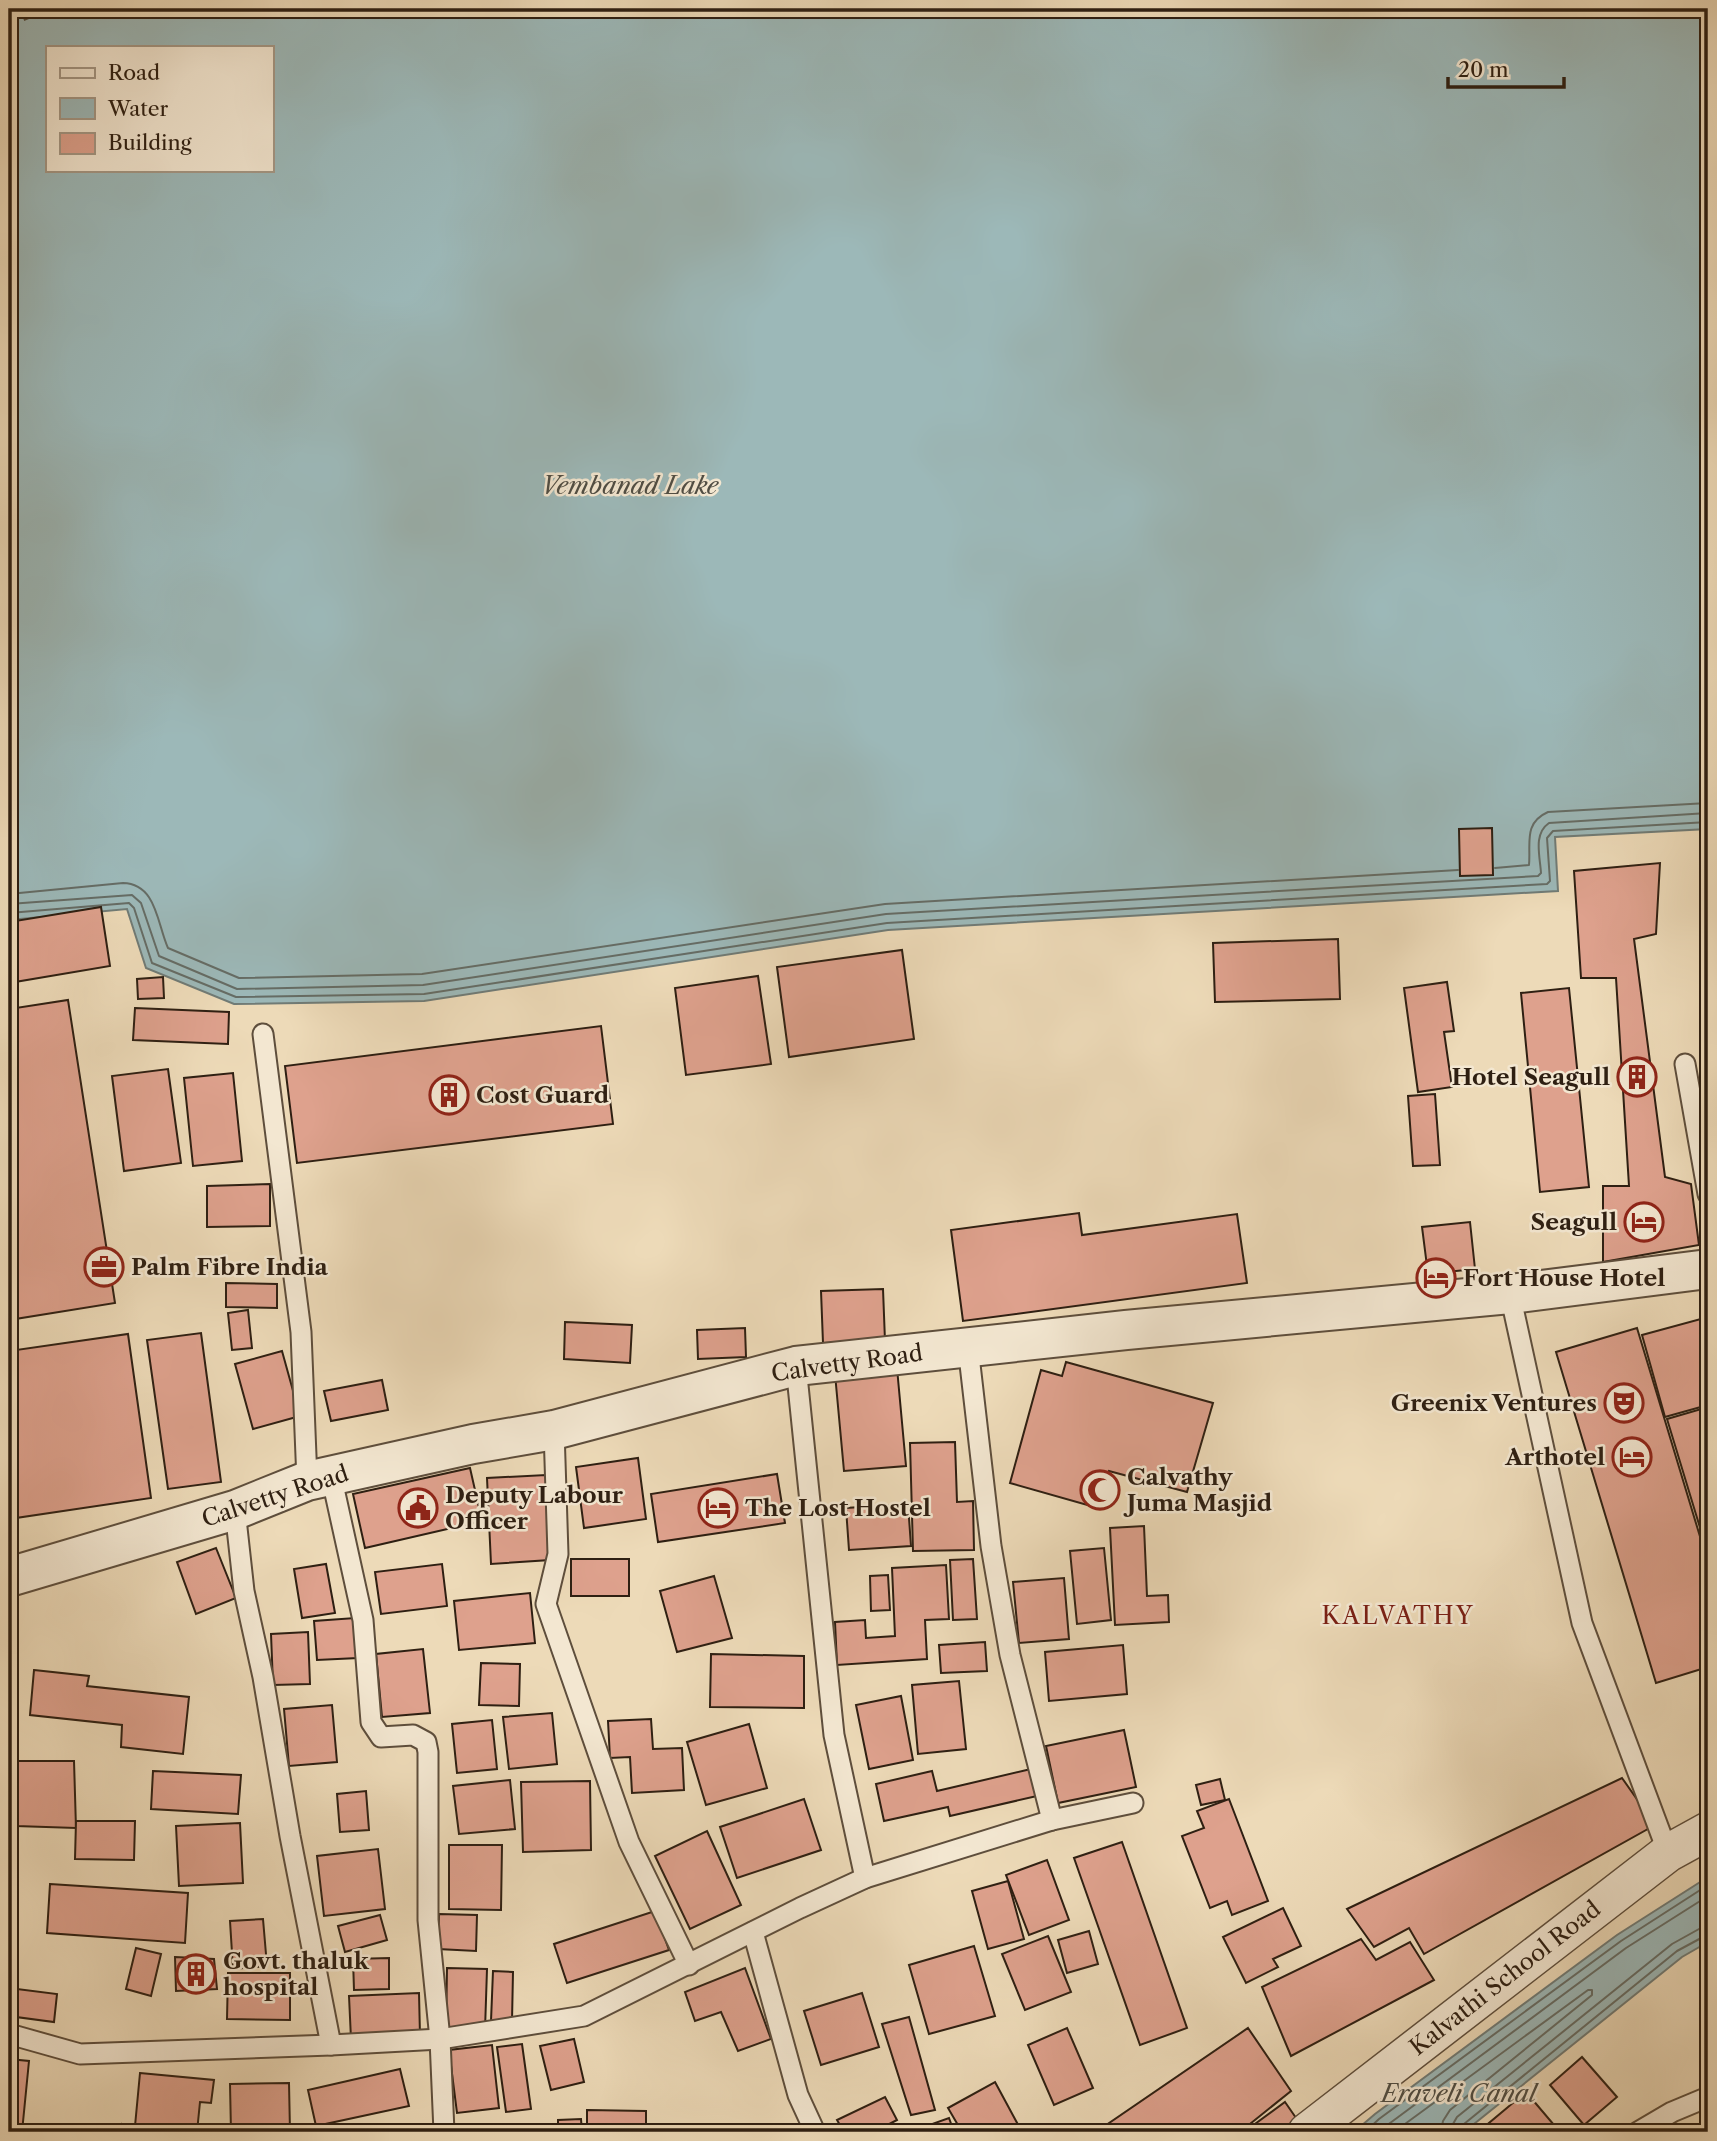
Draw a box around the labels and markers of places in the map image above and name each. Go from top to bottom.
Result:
building icon: Hotel Seagull [1616,1056,1658,1098]
place label: Hotel Seagull [1452,1063,1610,1091]
building icon: Cost Guard [428,1074,470,1116]
place label: Cost Guard [476,1081,610,1109]
hotel icon: Seagull [1623,1201,1665,1243]
place label: Seagull [1530,1208,1617,1236]
office icon: Palm Fibre India [83,1246,125,1288]
place label: Palm Fibre India [131,1253,329,1281]
hotel icon: Fort House Hotel [1415,1257,1457,1299]
place label: Fort House Hotel [1463,1264,1665,1292]
theatre icon: Greenix Ventures [1603,1382,1645,1424]
place label: Greenix Ventures [1391,1389,1597,1417]
hotel icon: Arthotel [1611,1436,1653,1478]
place label: Arthotel [1504,1443,1605,1471]
place label: Calvathy Juma Masjid [1123,1463,1273,1517]
mosque icon: Calvathy Juma Masjid [1079,1469,1121,1511]
place label: Deputy Labour Officer [445,1481,624,1535]
public building icon: Deputy Labour Officer [397,1487,439,1529]
hotel icon: The Lost Hostel [697,1487,739,1529]
place label: The Lost Hostel [745,1494,931,1522]
place label: Govt. thaluk hospital [223,1947,370,2001]
building icon: Govt. thaluk hospital [175,1953,217,1995]

